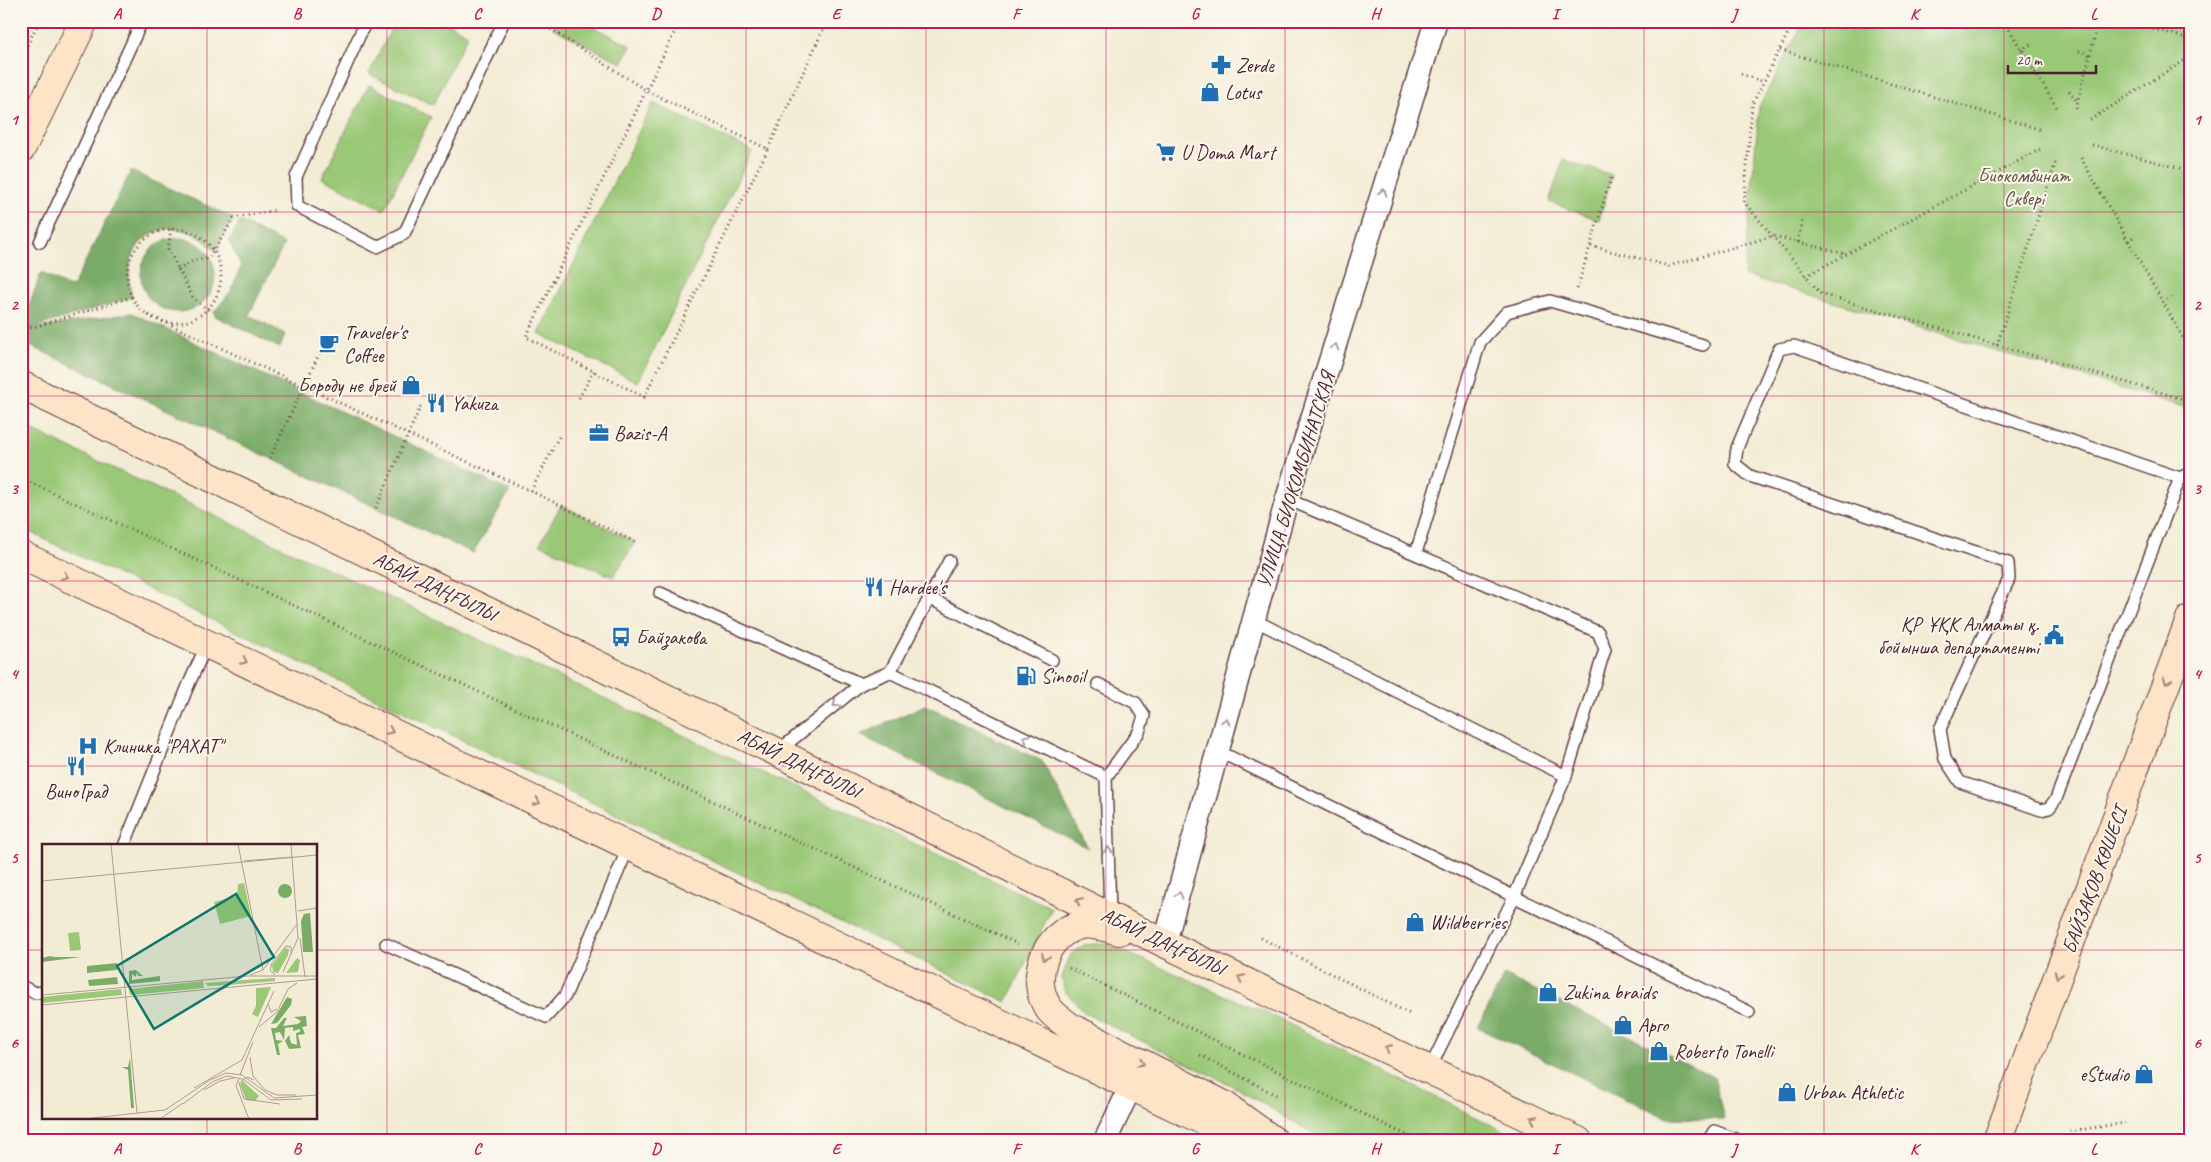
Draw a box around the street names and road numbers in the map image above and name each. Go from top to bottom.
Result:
street label: УЛИЦА БИОКОМБИНАТСКАЯ [1251,366,1341,591]
street label: АБАЙ ДАҢҒЫЛЫ [369,546,504,629]
street label: АБАЙ ДАҢҒЫЛЫ [733,723,868,806]
street label: БАЙЗАҚОВ КӨШЕСІ [2056,799,2134,957]
street label: АБАЙ ДАҢҒЫЛЫ [1097,902,1232,983]

